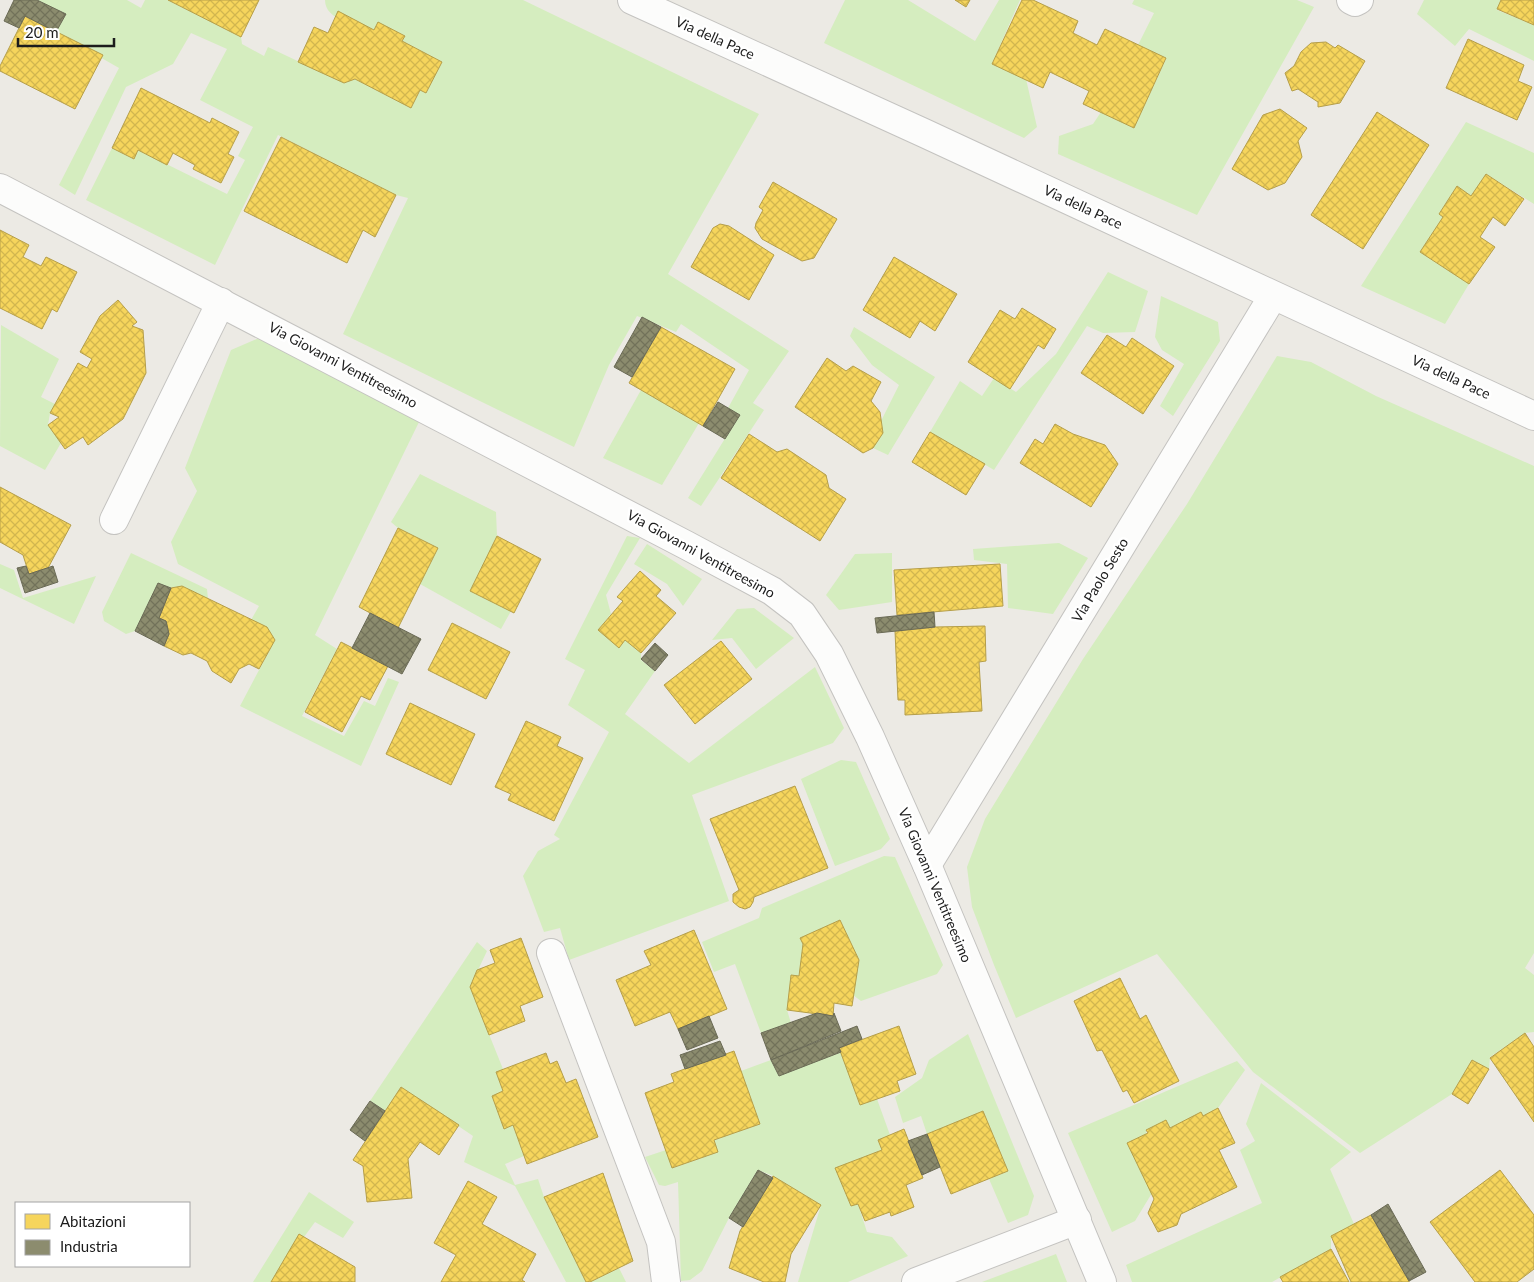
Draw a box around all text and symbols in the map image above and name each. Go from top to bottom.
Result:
street label: Via della Pace [673,13,757,63]
scale bar [18,15,114,47]
text: 20 m [25,23,59,41]
street label: Via della Pace [1041,181,1125,232]
street label: Via Giovanni Ventitreesimo [266,318,421,411]
street label: Via della Pace [1409,351,1493,402]
street label: Via Giovanni Ventitreesimo [624,506,778,601]
street label: Via Paolo Sesto [1068,535,1131,625]
street label: Via Giovanni Ventitreesimo [895,805,976,965]
legend [15,1202,190,1267]
text: Abitazioni [60,1212,126,1230]
text: Industria [60,1237,118,1255]

